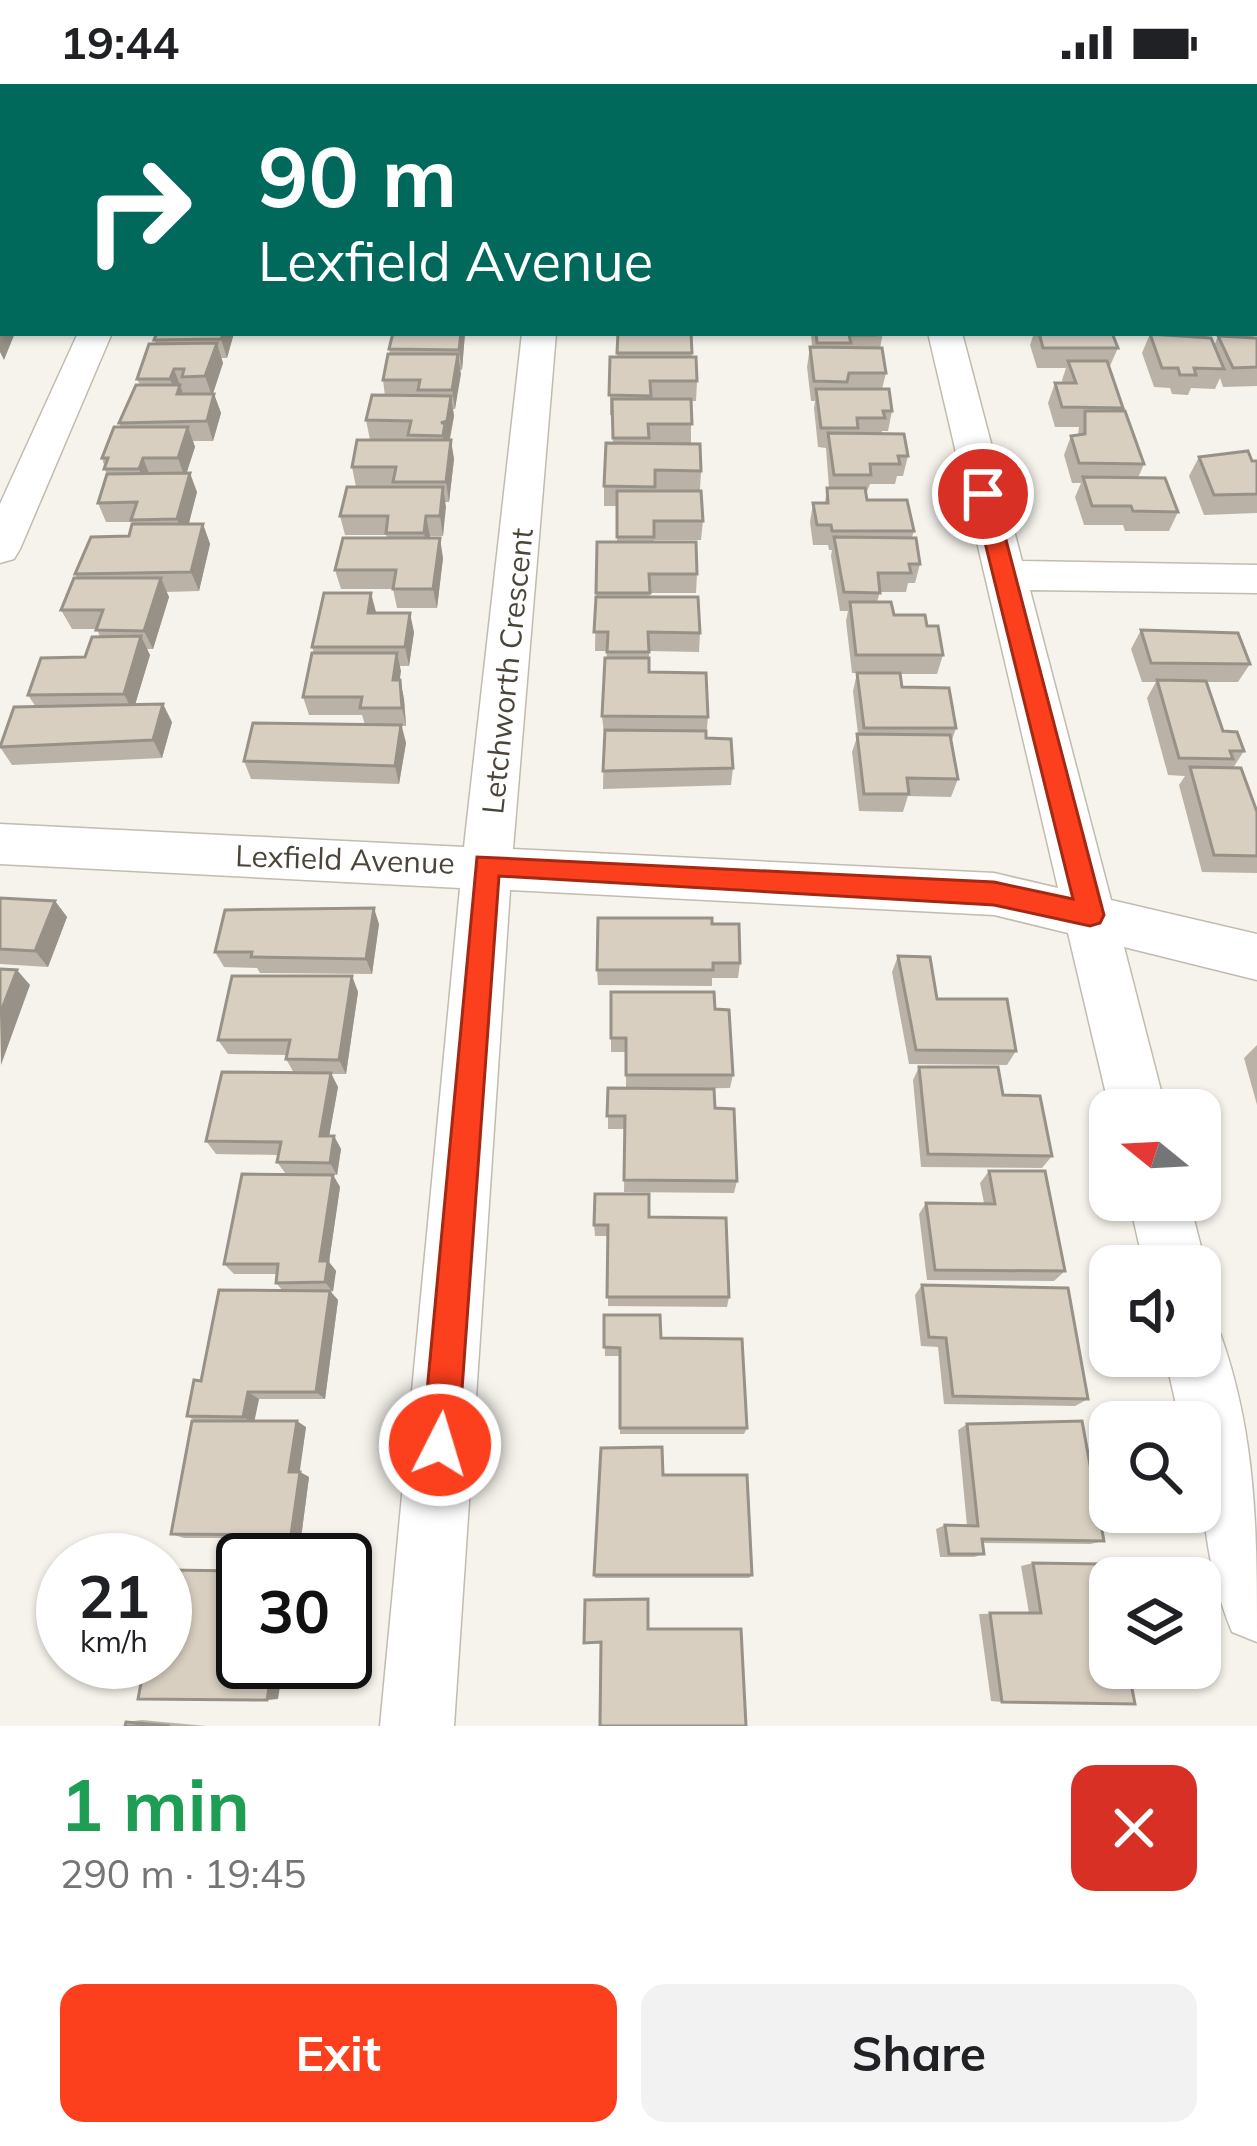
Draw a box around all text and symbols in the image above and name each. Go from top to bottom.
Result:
text: 19:44 [60,14,179,70]
text: 90 m [258,123,457,228]
icon: right [60,132,216,288]
text: Lexfield Avenue [258,227,653,295]
pin [932,443,1034,545]
icon: arrive [950,461,1016,527]
street label: Letchworth Crescent [473,526,541,816]
street label: Lexfield Avenue [235,836,455,882]
north arrow [1089,1089,1221,1221]
map controls [1089,1089,1221,1689]
button: sound [1089,1245,1221,1377]
position arrow [377,1382,503,1508]
button: search [1089,1401,1221,1533]
speed limit sign: 30 [216,1533,372,1689]
button: layers [1089,1557,1221,1689]
text: 21 [78,1558,150,1633]
text: km/h [80,1622,148,1660]
text: 1 min [60,1759,250,1849]
button: close [1071,1765,1197,1891]
text: 290 m · 19:45 [60,1849,306,1898]
button: Exit [60,1984,617,2122]
button: Share [641,1984,1197,2122]

